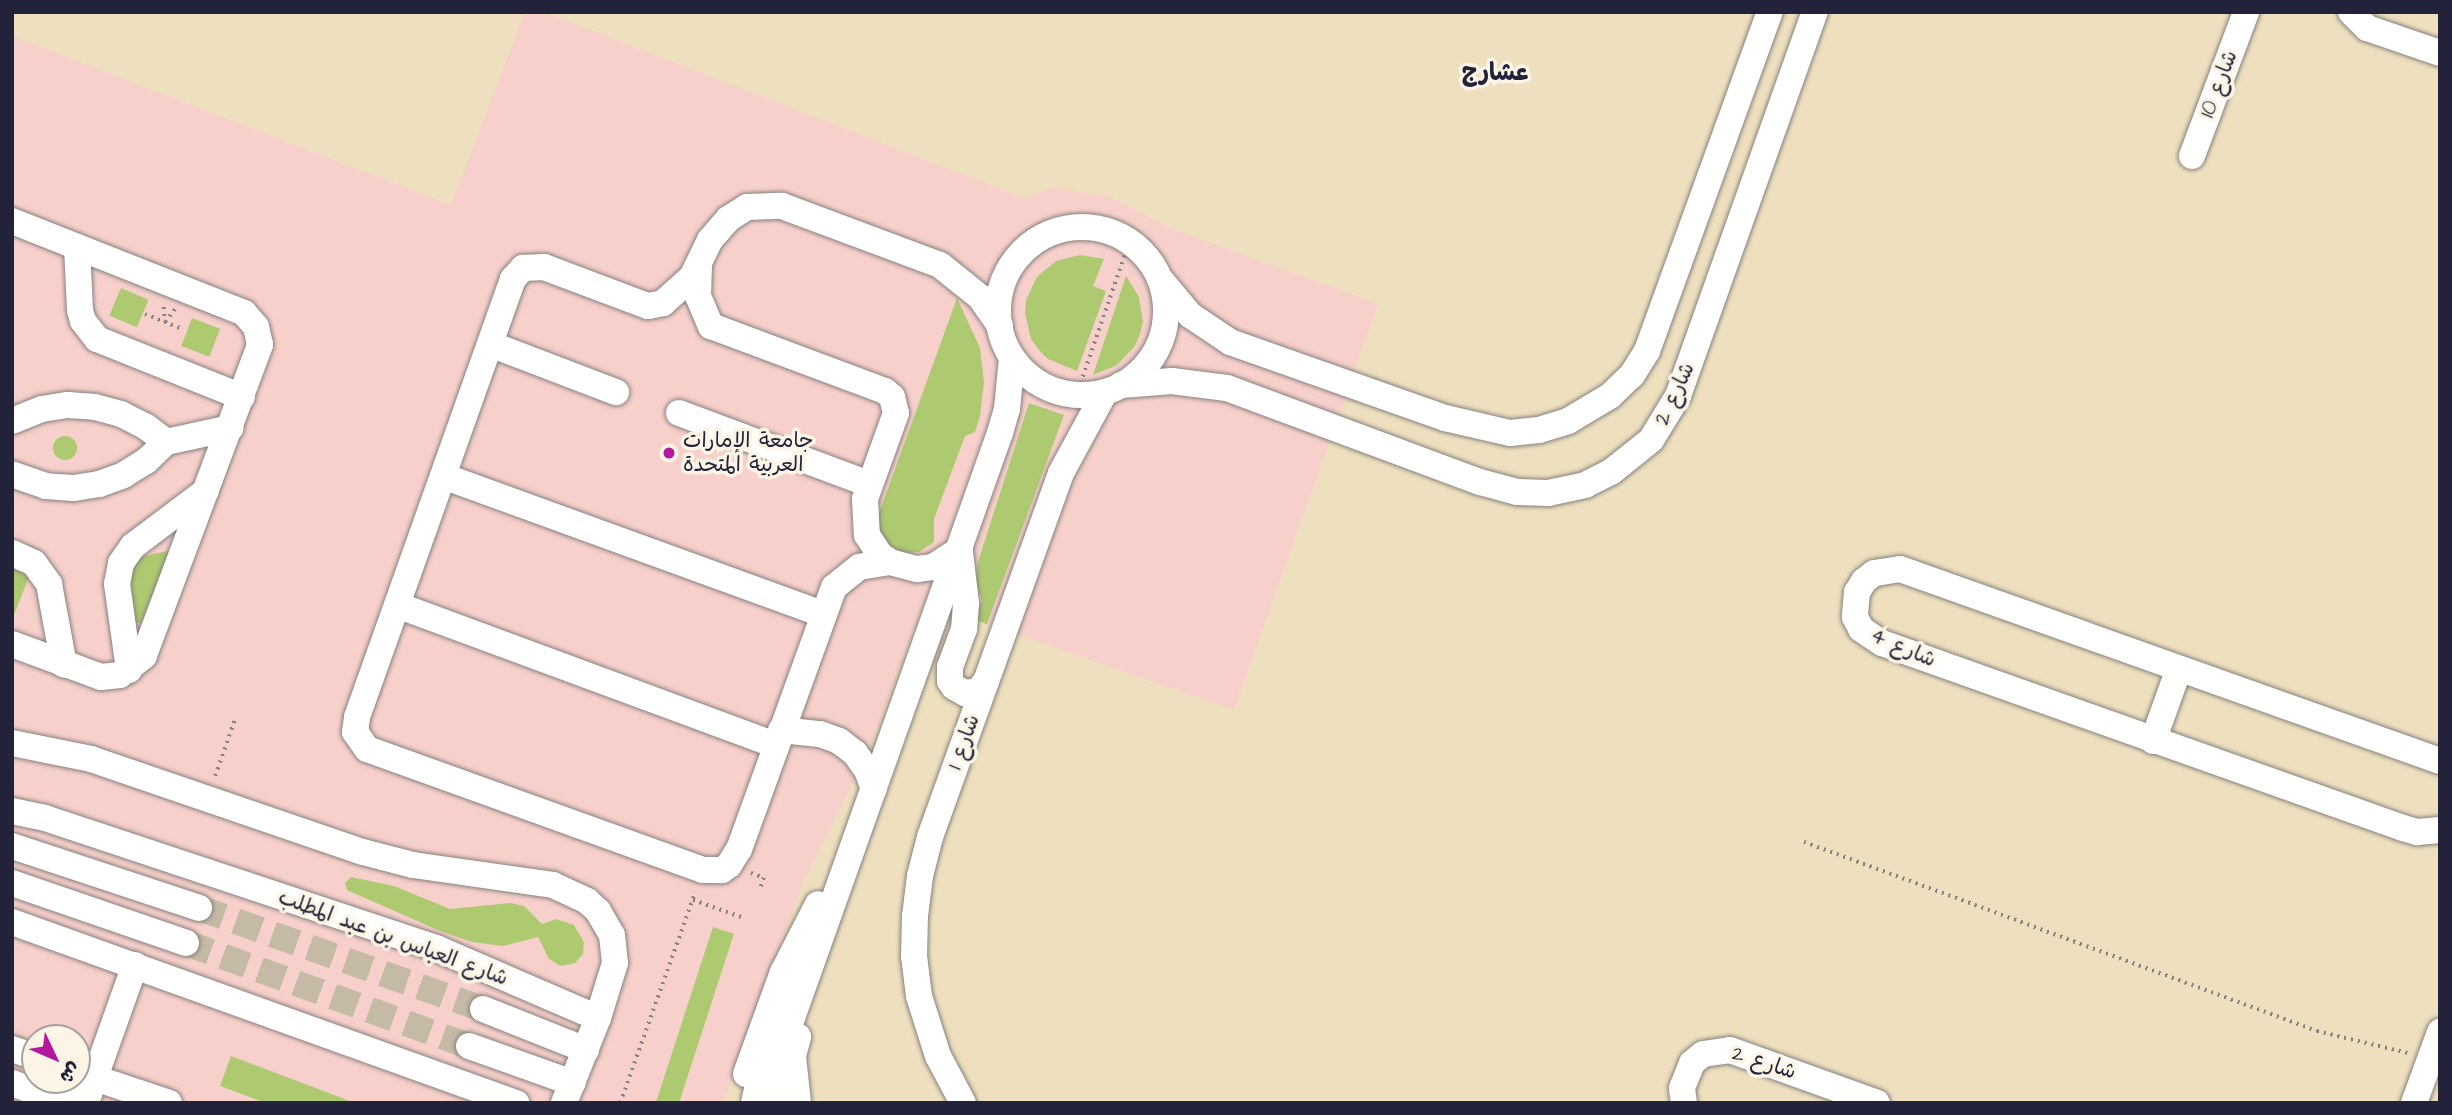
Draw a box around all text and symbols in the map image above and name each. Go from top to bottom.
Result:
street label: شارع 10 [2195,47,2243,121]
district label: عشارج [1462,60,1528,88]
street label: شارع 2 [1650,359,1700,429]
place label: جامعة الإمارات العربية المتحدة [683,428,813,478]
marker: جامعة الإمارات العربية المتحدة [661,445,677,461]
street label: شارع 4 [1867,623,1939,673]
street label: شارع 1 [942,711,986,773]
street label: شارع العباس بن عبد المطلب [275,885,511,991]
north arrow [21,1024,91,1094]
street label: شارع 2 [1729,1041,1799,1085]
text: ش [53,1056,87,1089]

